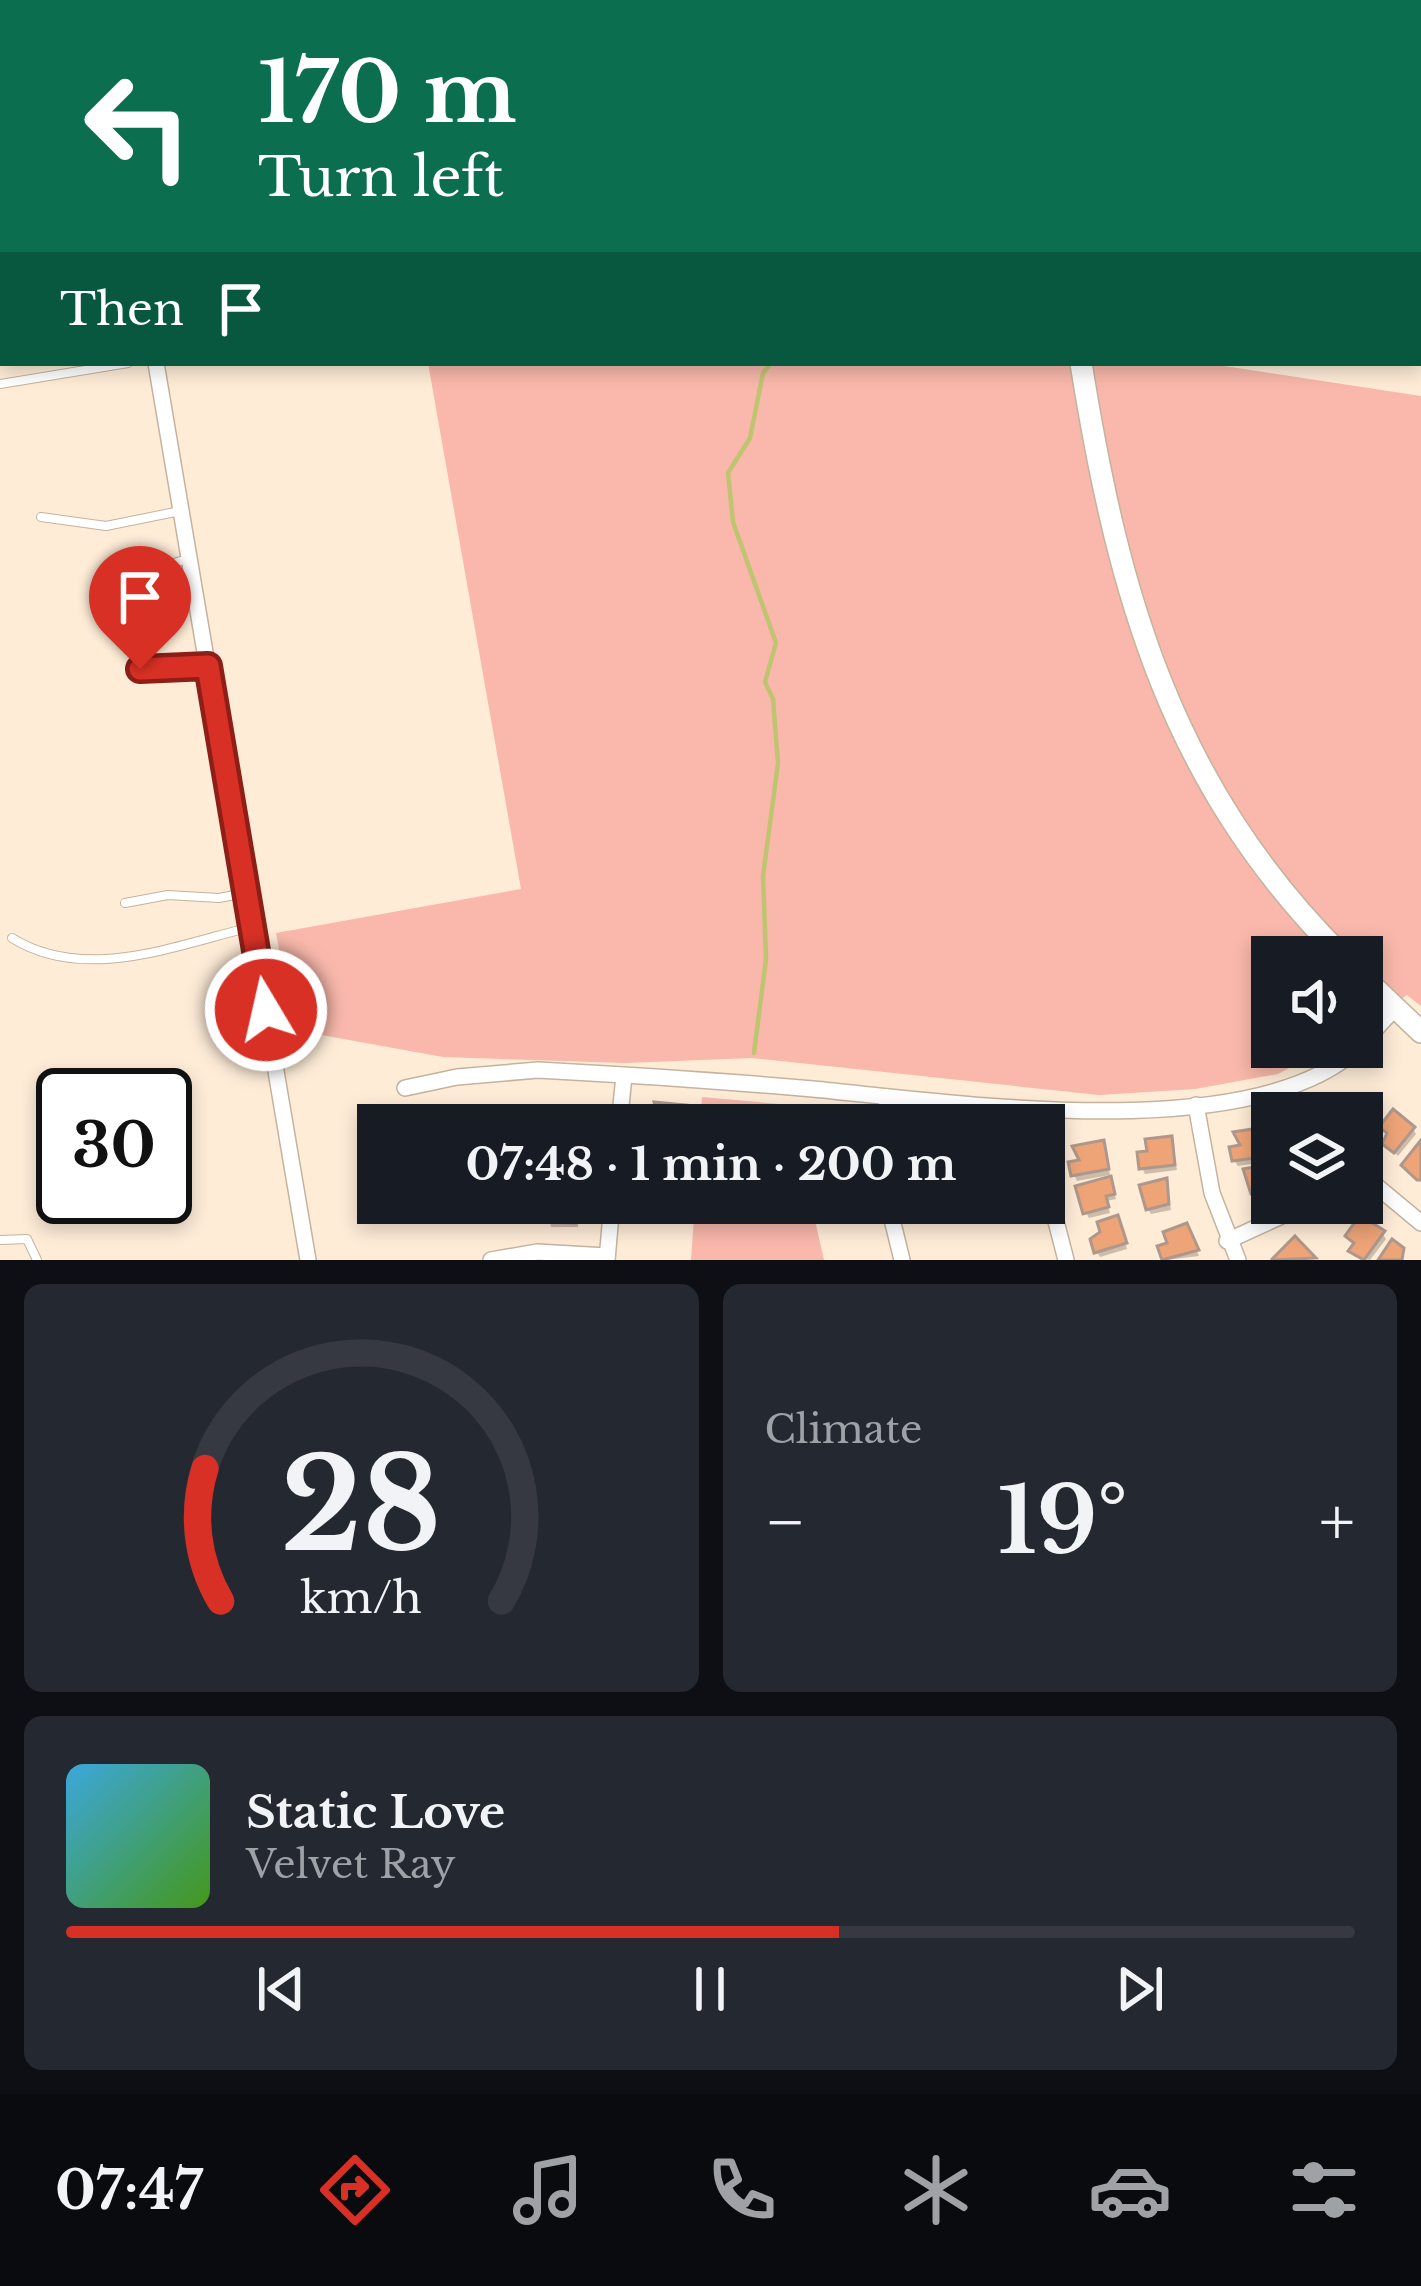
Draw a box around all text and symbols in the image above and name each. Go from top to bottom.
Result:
text: 170 m [258,41,517,145]
icon: left [60,48,216,204]
text: Turn left [258,144,504,211]
icon: arrive [208,276,274,342]
text: Then [60,281,184,337]
pin [89,546,191,669]
icon: arrive [107,564,173,630]
map controls [1251,936,1383,1224]
button: sound [1251,936,1383,1068]
position arrow [203,947,329,1073]
speed limit sign: 30 [36,1068,192,1224]
button: layers [1251,1092,1383,1224]
text: 07:48 · 1 min · 200 m [466,1136,956,1192]
text: Climate [765,1405,922,1454]
text: 28 [281,1429,441,1584]
text: 19° [998,1466,1128,1577]
text: − [765,1481,806,1563]
text: + [1319,1481,1355,1563]
text: km/h [300,1571,422,1625]
text: Static Love [246,1784,505,1840]
text: Velvet Ray [246,1840,456,1889]
icon: previous [248,1956,314,2022]
icon: pause [677,1956,743,2022]
icon: next [1107,1956,1173,2022]
icon: directions [313,2148,397,2232]
icon: music [506,2148,590,2232]
icon: phone [700,2148,784,2232]
icon: climate [894,2148,978,2232]
icon: car [1088,2148,1172,2232]
icon: filters [1282,2148,1366,2232]
text: 07:47 [55,2157,203,2224]

